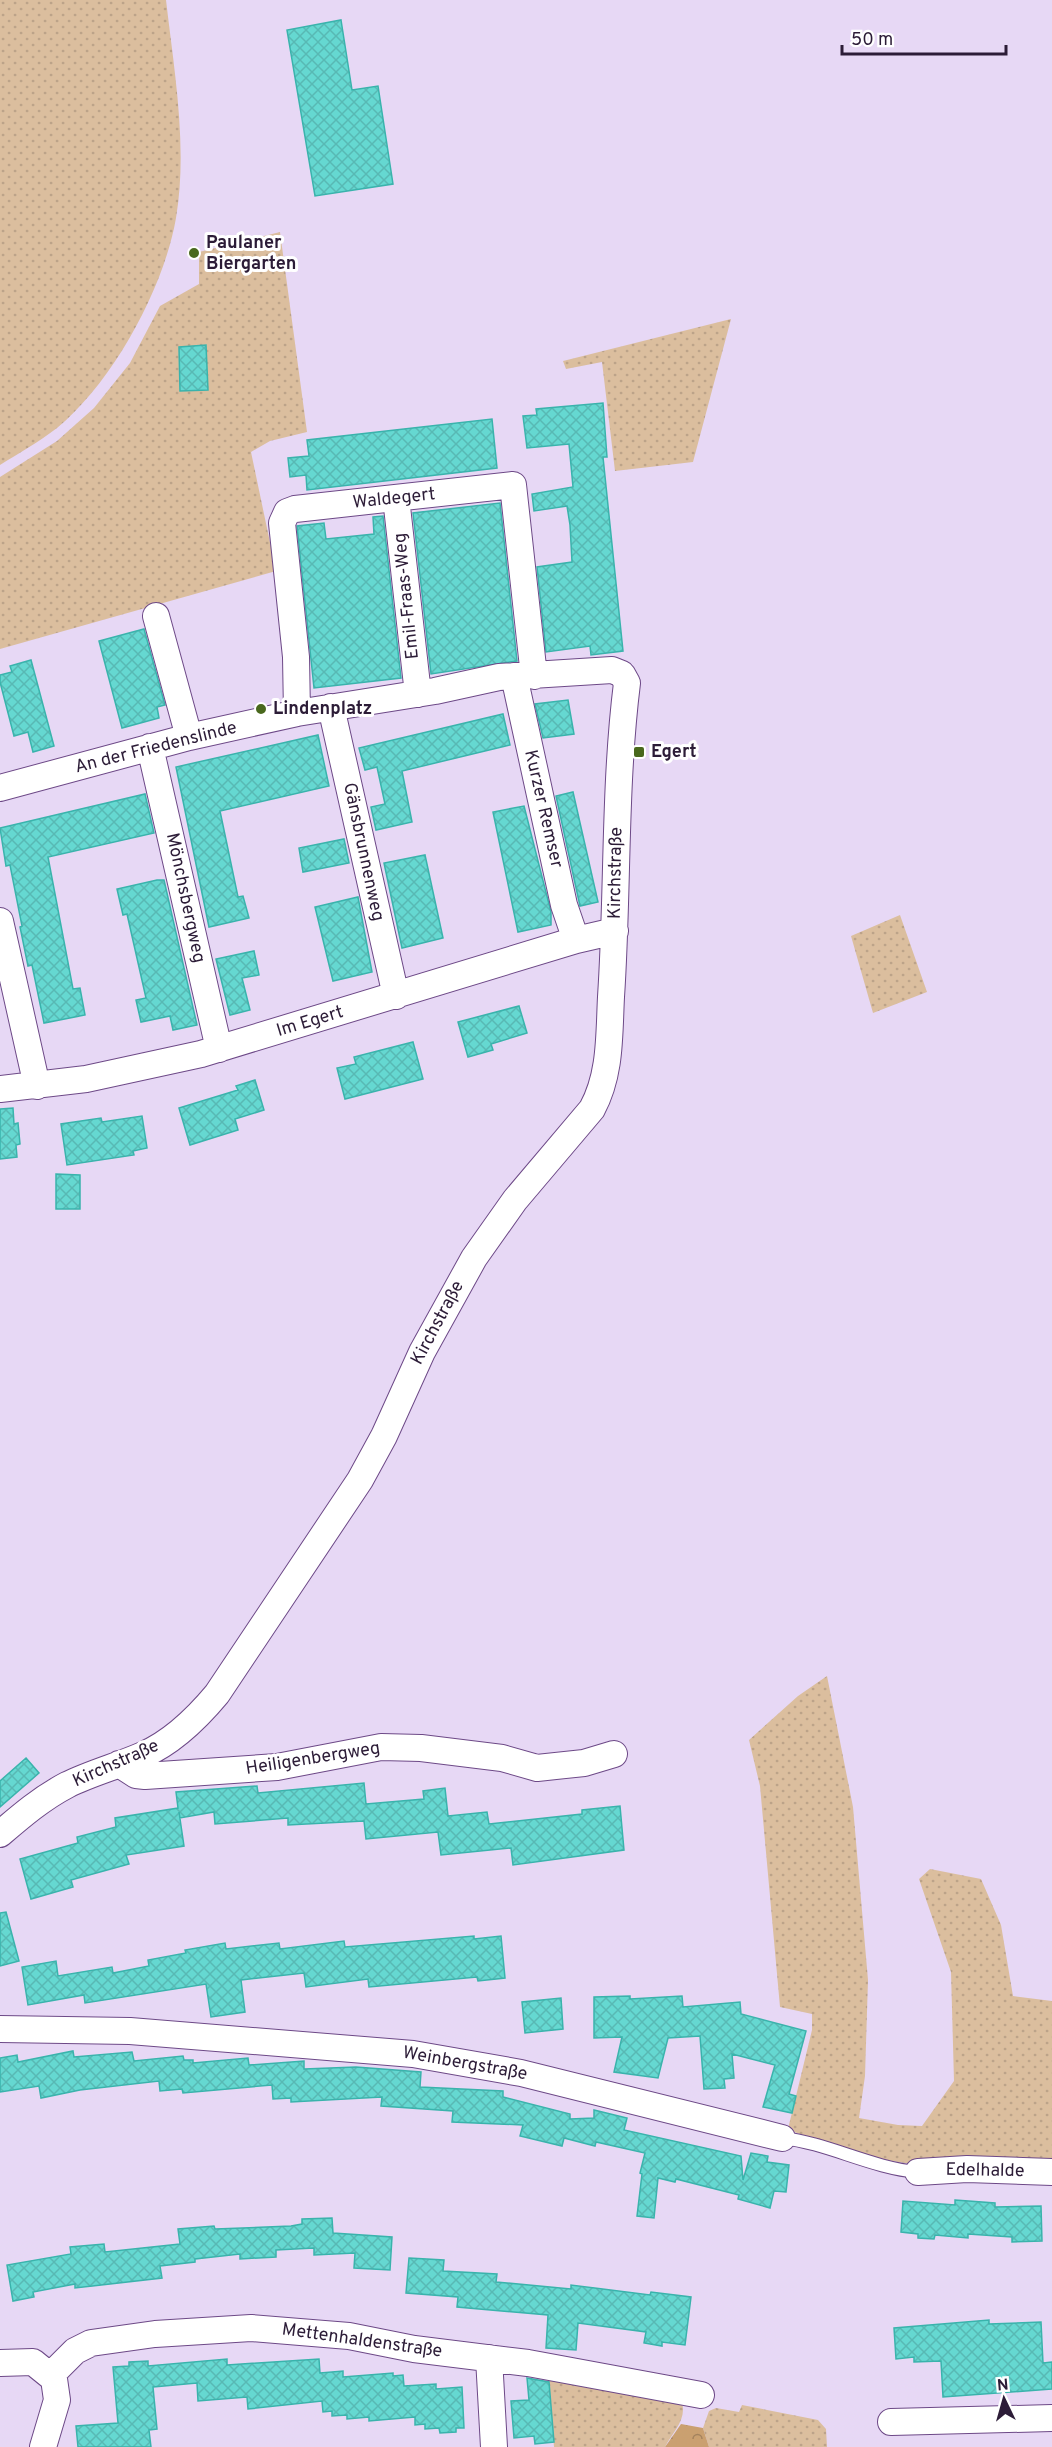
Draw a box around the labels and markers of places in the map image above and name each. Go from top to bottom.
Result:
place label: Paulaner Biergarten [206,232,296,276]
marker: Paulaner Biergarten [187,246,201,260]
place label: Lindenplatz [273,698,372,721]
marker: Lindenplatz [254,702,268,716]
place label: Egert [651,741,697,764]
marker: Egert [632,745,646,759]

